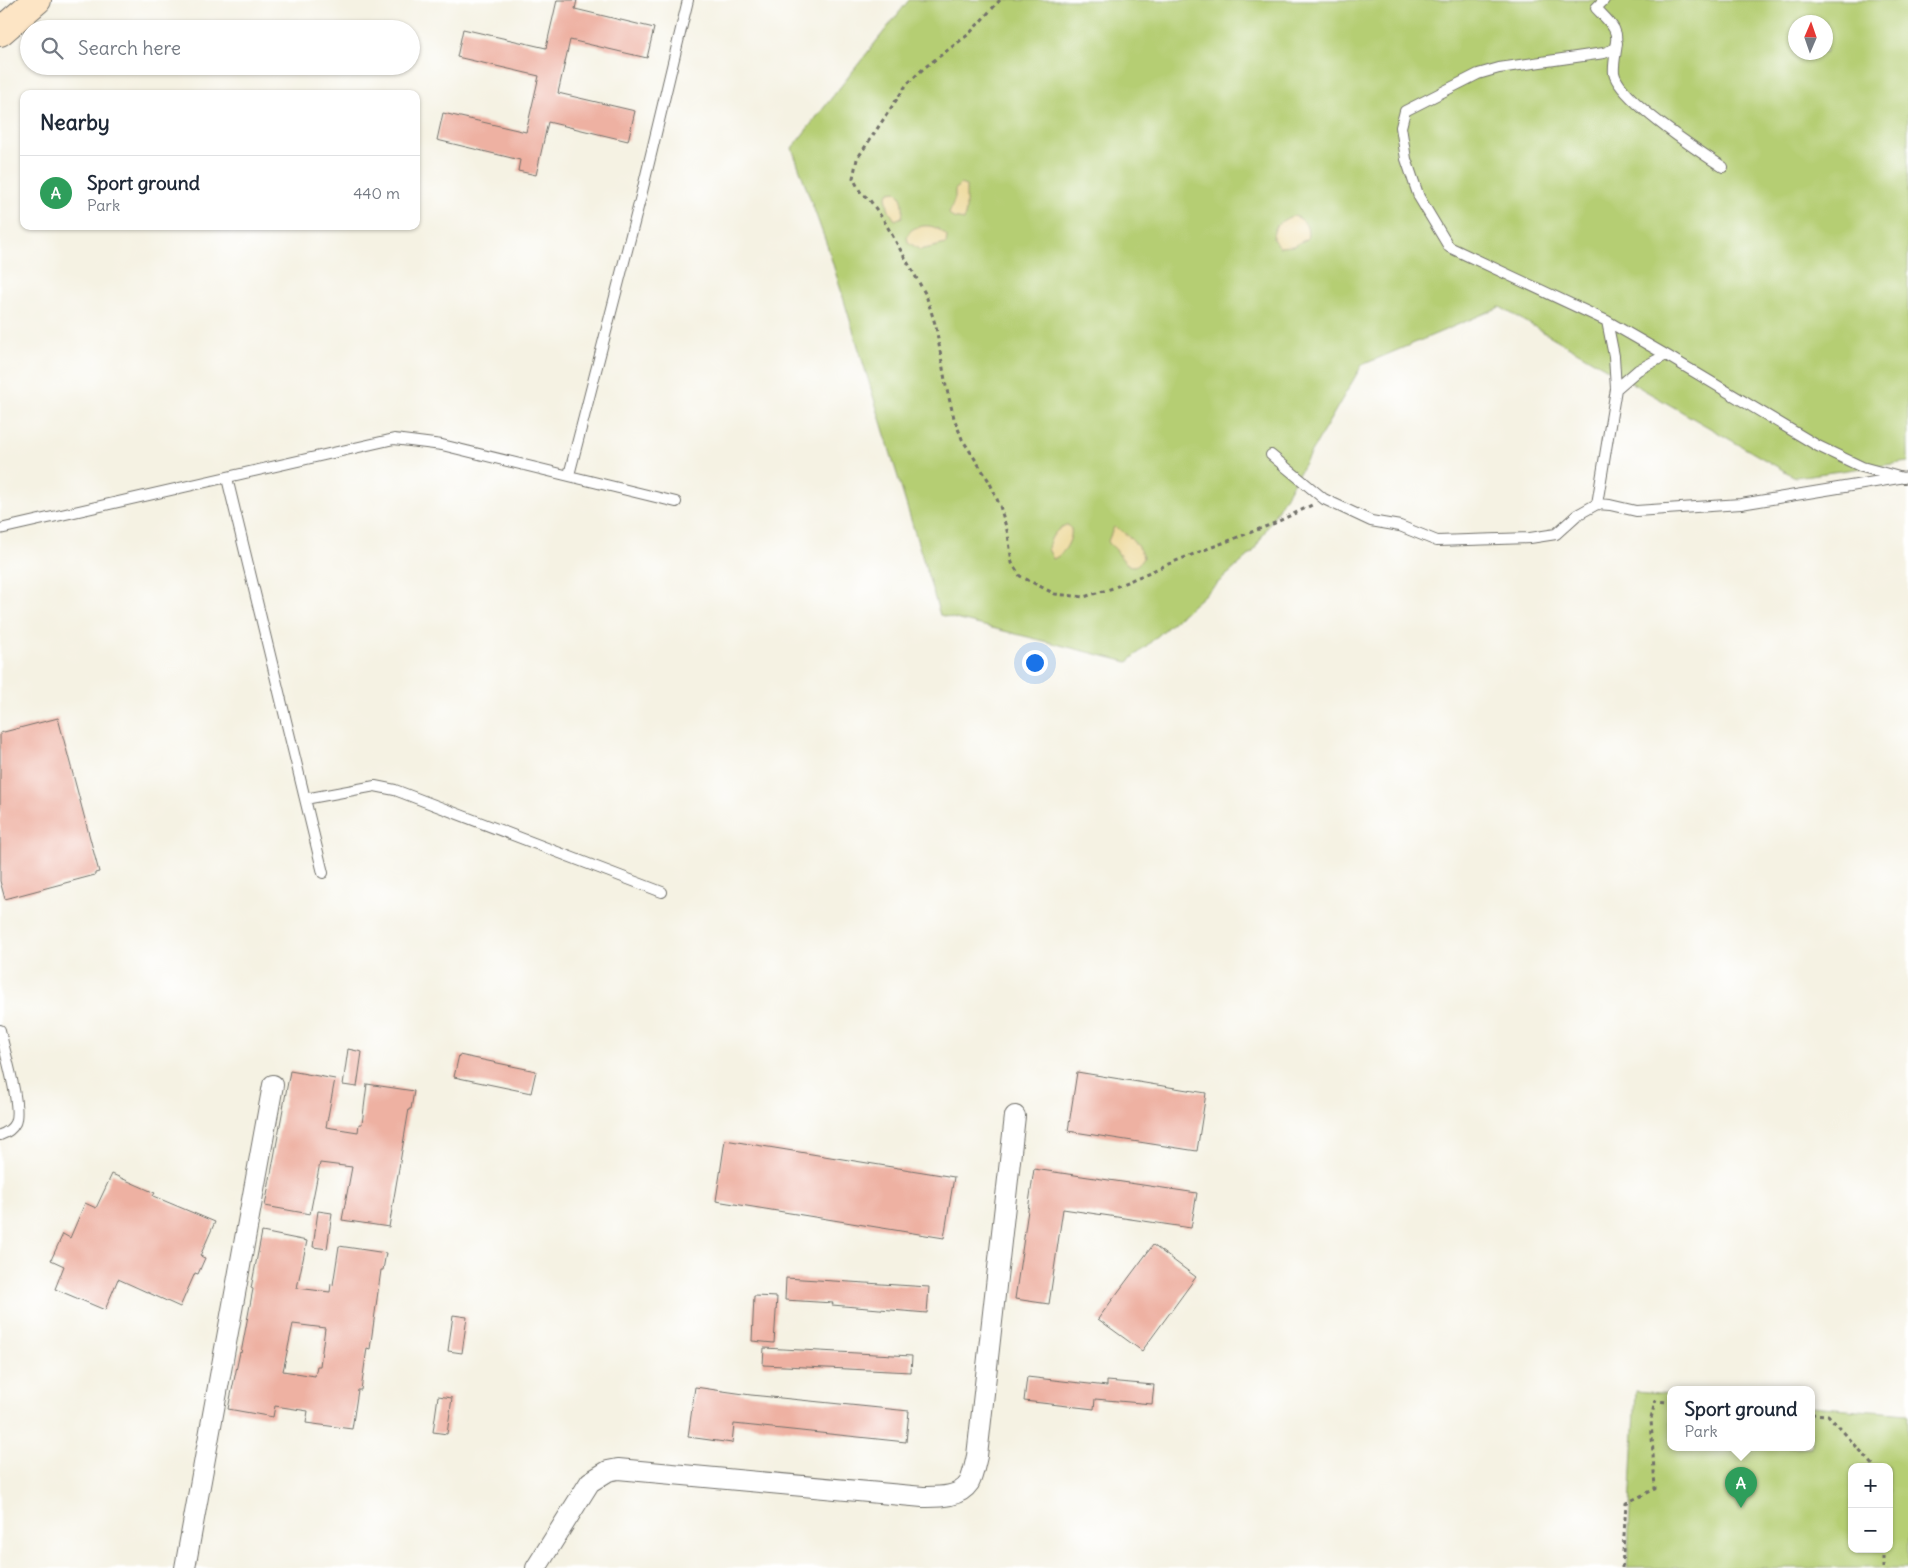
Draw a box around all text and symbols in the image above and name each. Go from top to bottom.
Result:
north arrow [1788,15,1833,60]
search box [20,20,420,75]
icon: search [38,34,66,62]
text: Search here [78,36,181,60]
text: Nearby [40,109,110,136]
text: Sport ground [87,171,200,195]
text: A [51,183,61,203]
text: 440 m [353,183,400,203]
text: Park [87,195,120,215]
your location [1022,650,1048,676]
popup [1667,1386,1815,1451]
text: Sport ground [1685,1397,1797,1421]
text: Park [1685,1421,1718,1441]
map controls [1848,1463,1893,1553]
button: + [1848,1463,1893,1508]
pin: A [1725,1467,1757,1508]
button: − [1848,1508,1893,1553]

